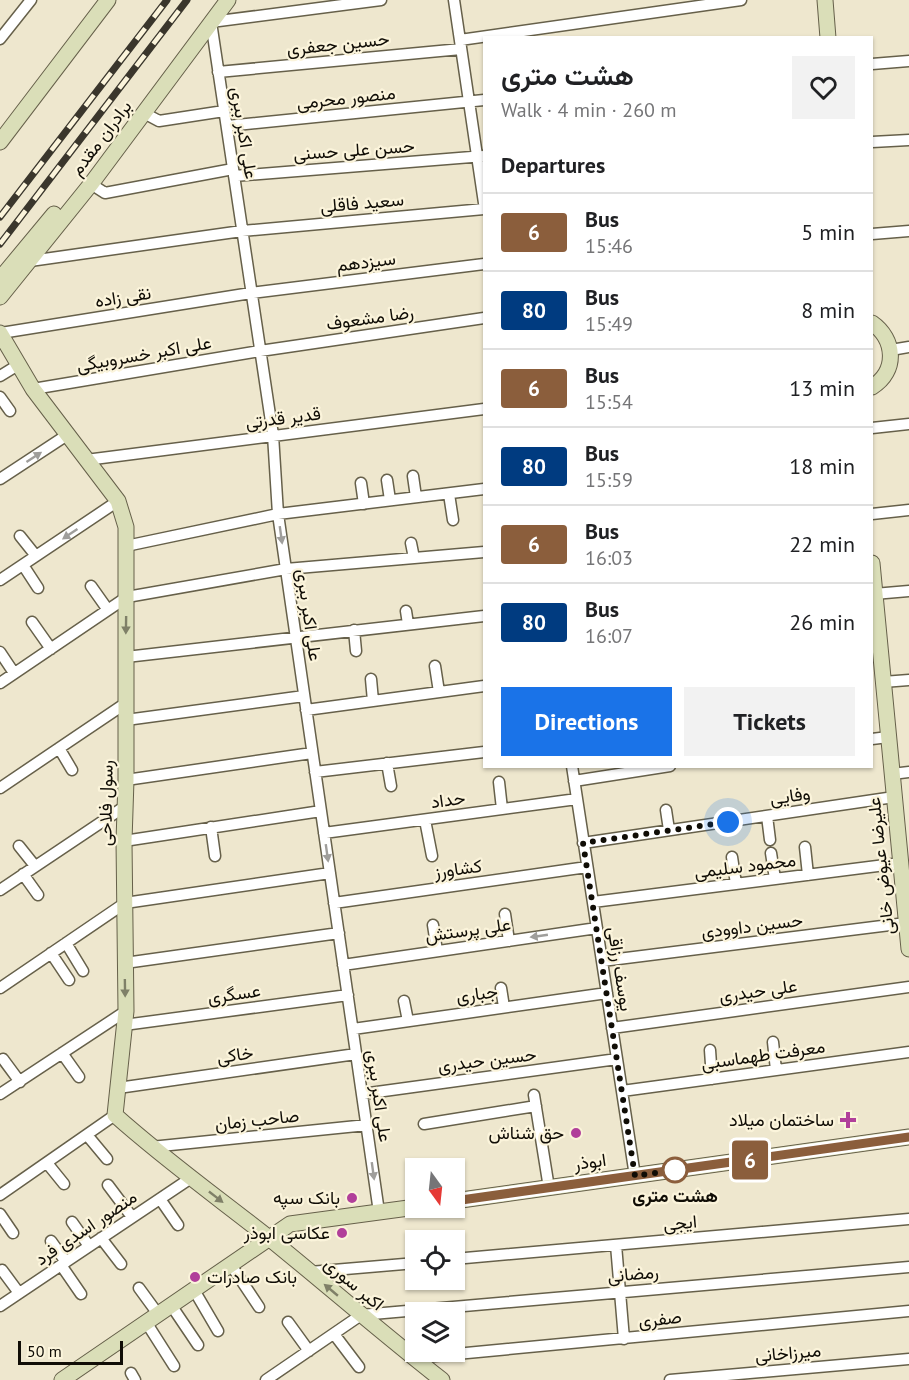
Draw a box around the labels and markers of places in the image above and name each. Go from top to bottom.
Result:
place label: ساختمان میلاد [729,1108,834,1131]
marker: ساختمان میلاد [839,1111,857,1129]
place label: حق شناش [489,1121,564,1144]
marker: حق شناش [569,1126,583,1140]
marker: هشت متری [662,1157,688,1183]
place label: هشت متری [632,1184,718,1207]
place label: بانک سپه [273,1186,340,1210]
marker: بانک سپه [345,1191,359,1205]
place label: عکاسی ابوذر [243,1221,330,1244]
marker: عکاسی ابوذر [335,1226,349,1240]
place label: بانک صادرات [207,1265,297,1288]
marker: بانک صادرات [188,1270,202,1284]

